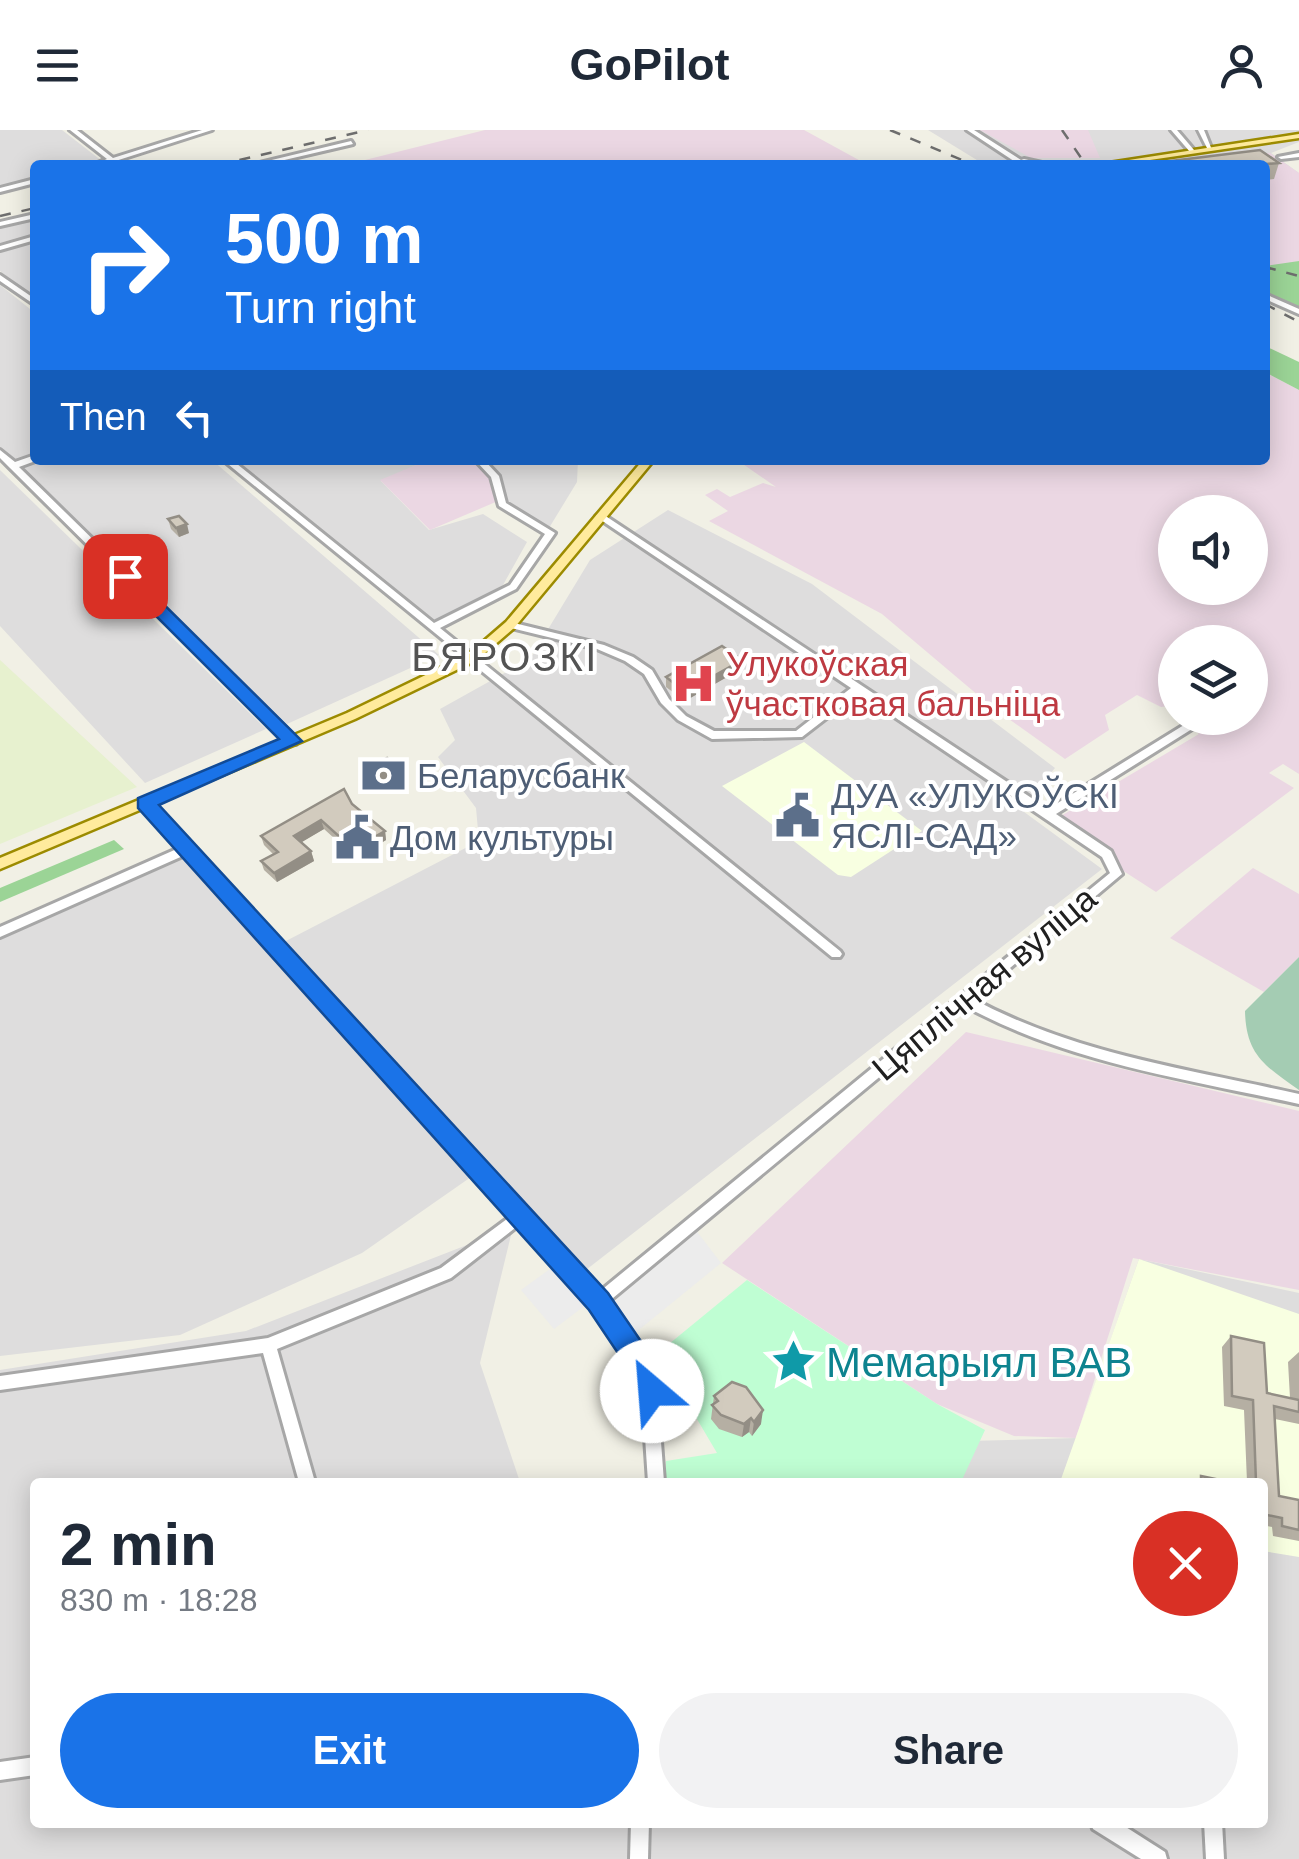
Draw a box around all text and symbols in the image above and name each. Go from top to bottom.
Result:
icon: menu [30,38,85,93]
icon: person [1214,38,1269,93]
text: GoPilot [570,39,729,90]
icon: right [60,200,190,330]
text: 500 m [225,200,423,278]
text: Turn right [225,282,416,333]
icon: left [167,390,222,445]
text: Then [60,396,147,438]
map controls [1158,495,1268,735]
button: sound [1158,495,1268,605]
pin [83,534,168,619]
icon: arrive [98,549,153,604]
button: layers [1158,625,1268,735]
district label: БЯРОЗКІ [411,635,599,679]
place label: Улукоўская ўчастковая бальніца [726,644,1061,723]
hospital icon: Улукоўская ўчастковая бальніца [669,659,717,707]
bank icon: Беларусбанк [360,751,408,799]
place label: Беларусбанк [417,756,626,795]
place label: ДУА «УЛУКОЎСКІ ЯСЛІ-САД» [831,775,1119,855]
public building icon: ДУА «УЛУКОЎСКІ ЯСЛІ-САД» [774,791,822,839]
public building icon: Дом культуры [333,813,381,861]
place label: Дом культуры [390,818,614,857]
street label: Цяплічная вуліца [864,878,1104,1088]
place icon: Мемарыял ВАВ [769,1338,817,1386]
position arrow [600,1339,704,1443]
place label: Мемарыял ВАВ [826,1339,1132,1386]
text: 2 min [60,1511,217,1578]
button: close [1133,1511,1238,1616]
text: 830 m · 18:28 [60,1582,257,1618]
button: Exit [60,1693,639,1808]
button: Share [659,1693,1238,1808]

